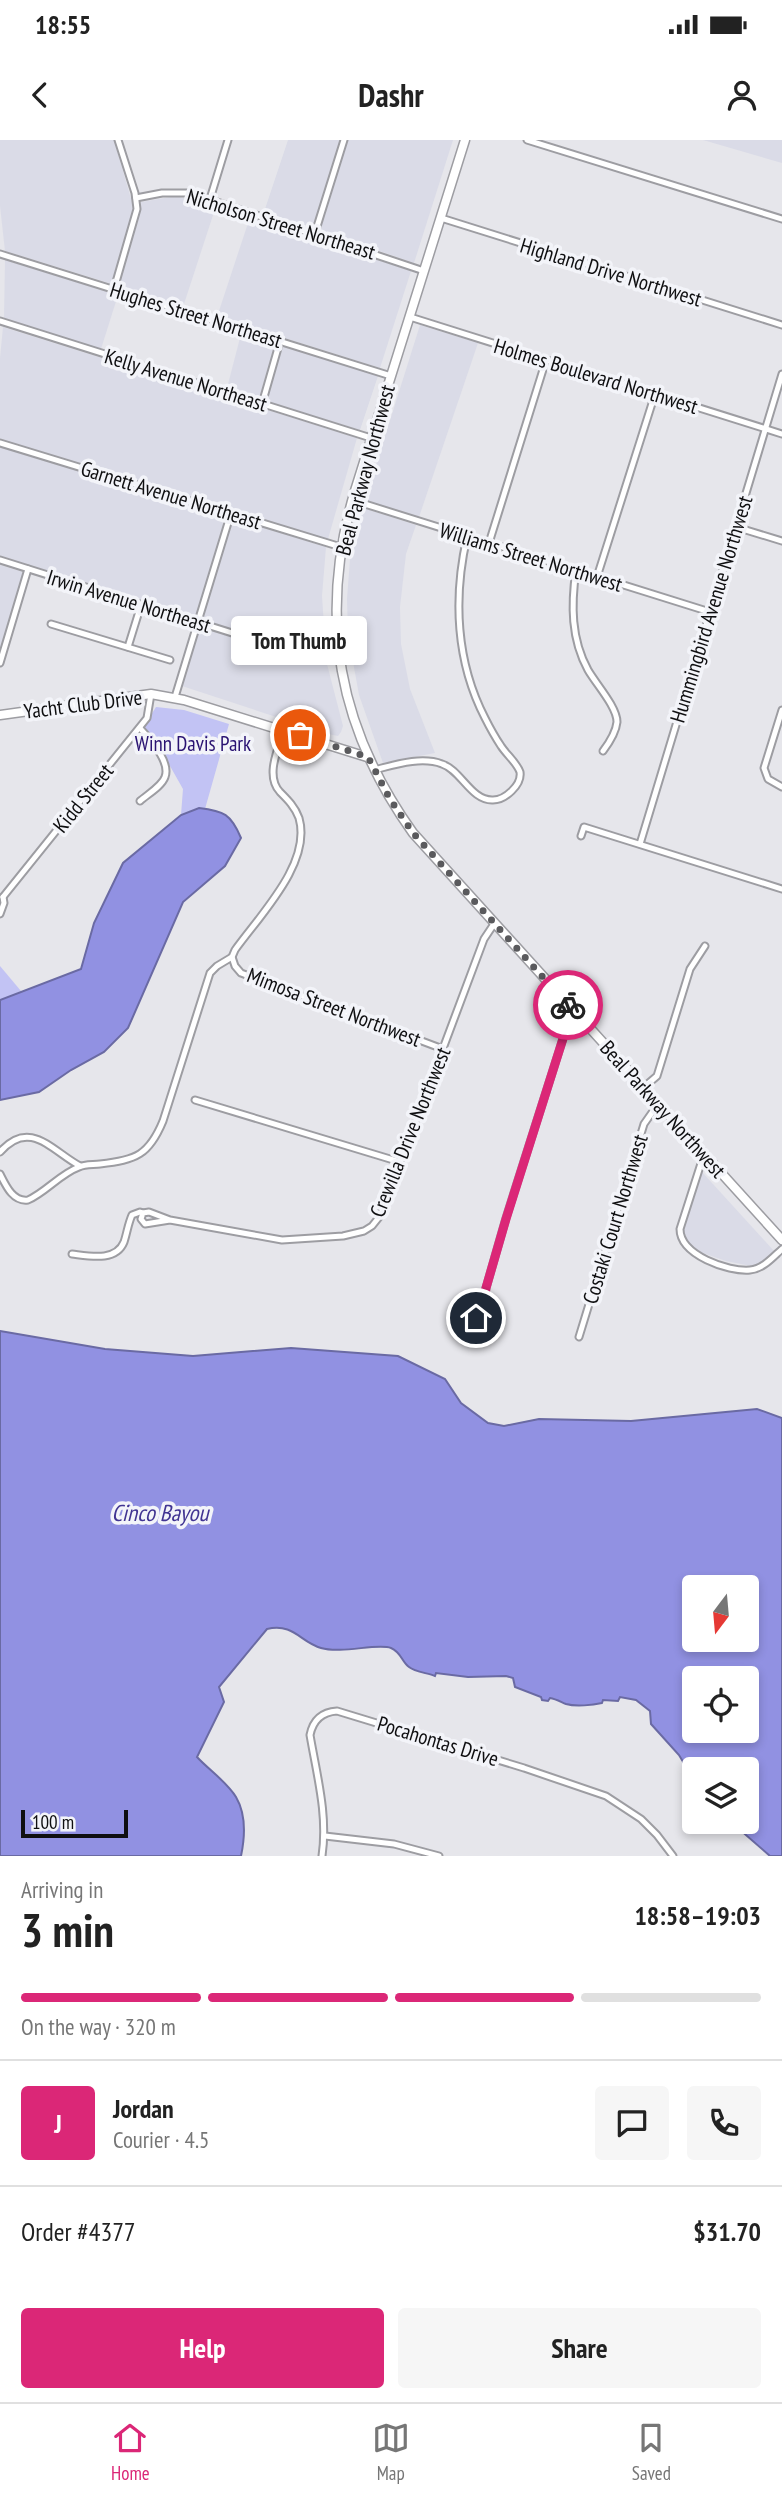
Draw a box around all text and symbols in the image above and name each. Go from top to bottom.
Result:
text: 18:55 [35,8,91,41]
text: Dashr [358,74,424,116]
icon: back [21,76,59,114]
icon: person [723,76,761,114]
street label: Nicholson Street Northeast [183,182,379,266]
street label: Highland Drive Northwest [517,232,705,312]
street label: Hughes Street Northeast [107,276,285,354]
street label: Holmes Boulevard Northwest [491,332,701,420]
street label: Kelly Avenue Northeast [102,342,271,418]
street label: Beal Parkway Northwest [329,382,401,558]
street label: Garnett Avenue Northeast [78,455,265,535]
street label: Hummingbird Avenue Northwest [664,492,758,726]
street label: Williams Street Northwest [436,516,626,598]
street label: Irwin Avenue Northeast [44,563,214,639]
callout: Tom Thumb [232,616,368,665]
text: Tom Thumb [252,626,346,655]
street label: Yacht Club Drive [22,683,144,725]
pin [270,705,330,765]
icon: bag [281,716,319,754]
park label: Winn Davis Park [135,730,251,757]
street label: Kidd Street [47,758,119,838]
street label: Mimosa Street Northwest [243,961,425,1053]
courier [533,970,603,1040]
icon: bike [549,986,587,1024]
street label: Beal Parkway Northwest [594,1035,732,1183]
street label: Crewilla Drive Northwest [364,1043,457,1221]
street label: Costaki Court Northwest [576,1131,654,1307]
pin [446,1288,506,1348]
icon: home [457,1299,495,1337]
water label: Cinco Bayou [112,1498,210,1527]
north arrow [682,1575,760,1652]
map controls [682,1575,759,1834]
button: locate [682,1666,759,1743]
street label: Pocahontas Drive [374,1710,502,1772]
button: layers [682,1757,759,1834]
scale bar [21,1807,128,1839]
text: 100 m [32,1810,74,1834]
text: Arriving in [21,1875,103,1904]
text: 18:58–19:03 [634,1899,761,1932]
text: 3 min [21,1900,114,1960]
text: On the way · 320 m [21,2012,176,2041]
button: chat [595,2086,669,2160]
button: phone [687,2086,761,2160]
text: Jordan [113,2092,174,2125]
text: J [54,2107,62,2140]
text: Courier · 4.5 [113,2125,209,2154]
text: Order #4377 [21,2215,136,2248]
text: $31.70 [693,2215,761,2248]
button: Help [21,2308,384,2388]
button: Share [398,2308,761,2388]
tab: Home [111,2419,150,2485]
tab: Map [372,2419,410,2485]
tab: Saved [632,2419,671,2485]

